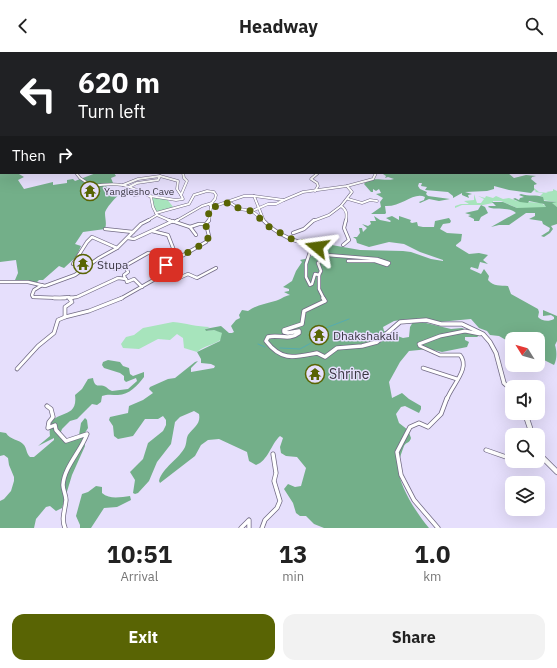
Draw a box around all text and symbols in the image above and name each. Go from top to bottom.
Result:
icon: back [12,15,34,37]
text: Headway [239,15,318,38]
icon: search [523,15,545,37]
text: 620 m [78,64,160,101]
icon: left [12,68,64,120]
text: Turn left [78,100,146,123]
icon: right [54,144,76,166]
text: Then [12,146,46,165]
temple icon: Yanglesho Cave [79,180,101,202]
place label: Yanglesho Cave [104,185,175,198]
position arrow [296,226,338,268]
pin [149,248,183,282]
temple icon: Stupa [72,253,94,275]
icon: arrive [155,254,177,276]
place label: Stupa [97,257,129,272]
temple icon: Dhakshakali [308,324,330,346]
place label: Dhakshakali [333,328,399,343]
north arrow [505,332,545,372]
map controls [505,332,545,516]
temple icon: Shrine [304,363,326,385]
place label: Shrine [329,365,370,383]
button: sound [505,380,545,420]
button: search [505,428,545,468]
button: layers [505,476,545,516]
text: 10:51 [107,538,172,570]
text: 13 [279,538,308,570]
text: 1.0 [414,538,450,570]
text: Arrival [120,568,158,585]
text: min [282,568,304,585]
text: km [423,568,441,585]
button: Exit [12,614,275,660]
button: Share [283,614,545,660]

